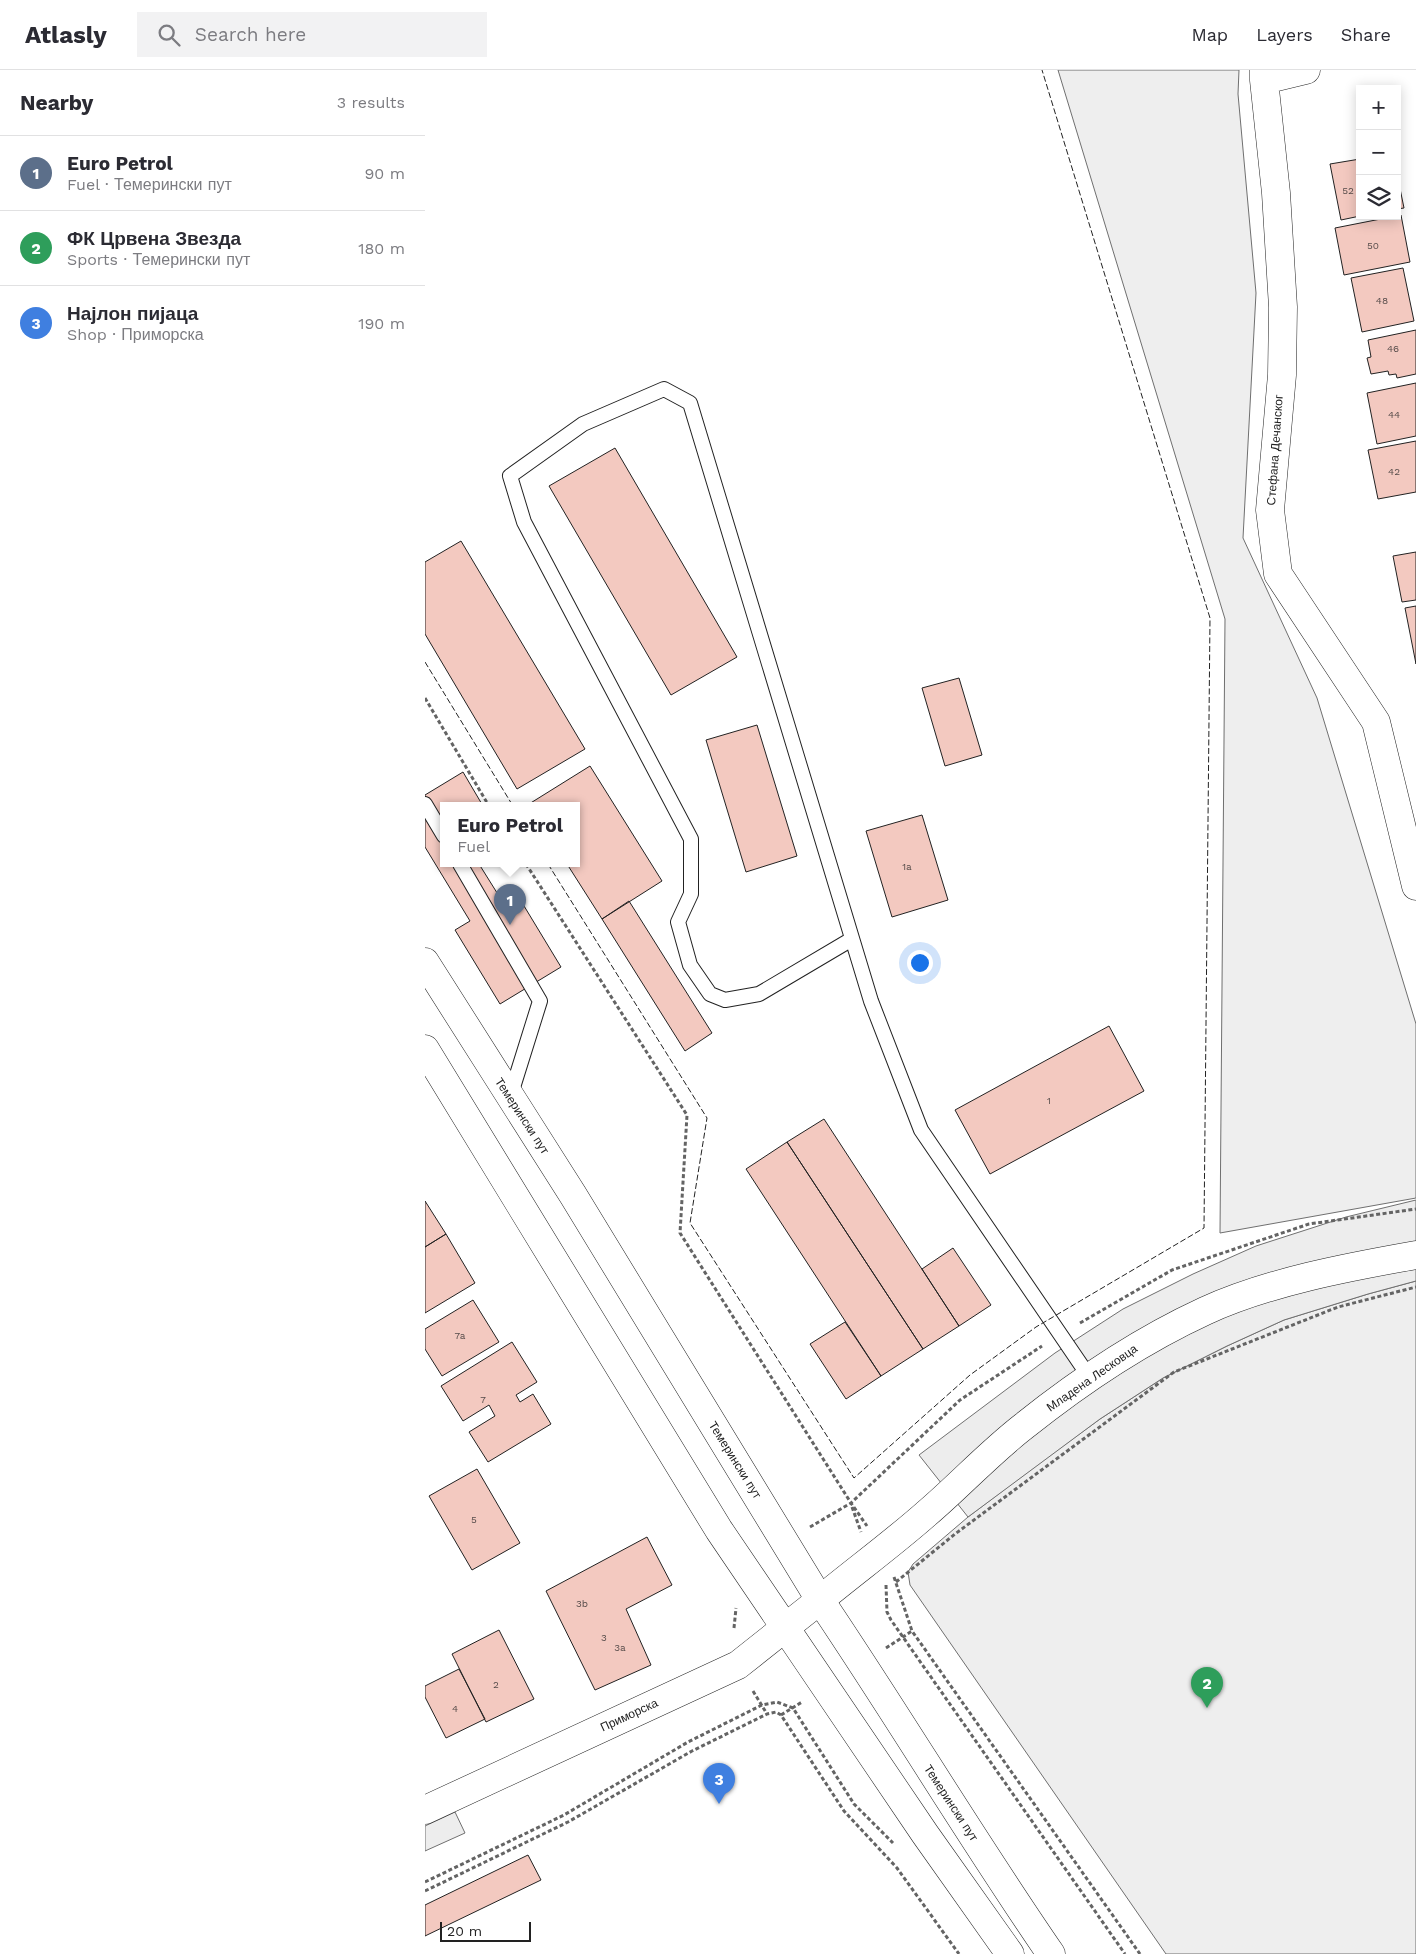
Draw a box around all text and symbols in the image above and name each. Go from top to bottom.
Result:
search box [137,12,487,57]
text: Atlasly [25,21,107,49]
icon: search [155,21,183,49]
text: Search here [195,23,306,46]
text: Map [1191,24,1228,45]
text: Layers [1256,24,1313,45]
text: Share [1341,24,1391,45]
map controls [1356,85,1401,220]
button: + [1356,85,1401,130]
text: Nearby [20,90,93,115]
text: 3 results [337,93,405,112]
button: − [1356,130,1401,175]
text: Euro Petrol [67,152,173,175]
text: 1 [33,164,39,183]
text: 90 m [364,164,405,183]
text: Fuel · Темерински пут [67,175,232,194]
button: layers [1356,175,1401,220]
house number: 52 [1342,185,1354,196]
text: ФК Црвена Звезда [67,227,241,250]
text: 2 [31,239,41,258]
text: 180 m [358,239,405,258]
house number: 50 [1367,240,1379,251]
text: Sports · Темерински пут [67,250,250,269]
house number: 48 [1376,295,1388,306]
text: Најлон пијаца [67,302,198,325]
text: 3 [31,314,41,333]
text: 190 m [358,314,405,333]
text: Shop · Приморска [67,325,204,344]
house number: 46 [1387,343,1399,354]
street label: Стефана Дечанског [1264,394,1286,506]
house number: 44 [1388,409,1400,420]
house number: 42 [1388,466,1400,477]
popup [440,802,580,867]
text: Euro Petrol [457,814,563,837]
text: Fuel [457,837,490,856]
house number: 1a [902,861,912,872]
pin: 1 [494,884,526,925]
your location [907,950,933,976]
street label: Темерински пут [492,1075,552,1157]
house number: 1 [1047,1095,1051,1106]
house number: 7a [455,1330,466,1341]
street label: Младена Лесковца [1044,1341,1140,1415]
house number: 7 [480,1394,486,1405]
street label: Темерински пут [706,1419,765,1502]
house number: 5 [471,1514,477,1525]
house number: 3b [576,1598,588,1609]
house number: 3 [601,1632,607,1643]
house number: 3a [614,1642,626,1653]
pin: 2 [1191,1667,1223,1708]
house number: 2 [493,1679,499,1690]
street label: Приморска [598,1695,660,1734]
house number: 4 [452,1703,458,1714]
street label: Темерински пут [921,1762,981,1844]
pin: 3 [703,1763,735,1804]
scale bar [440,1919,531,1942]
text: 20 m [447,1923,482,1939]

